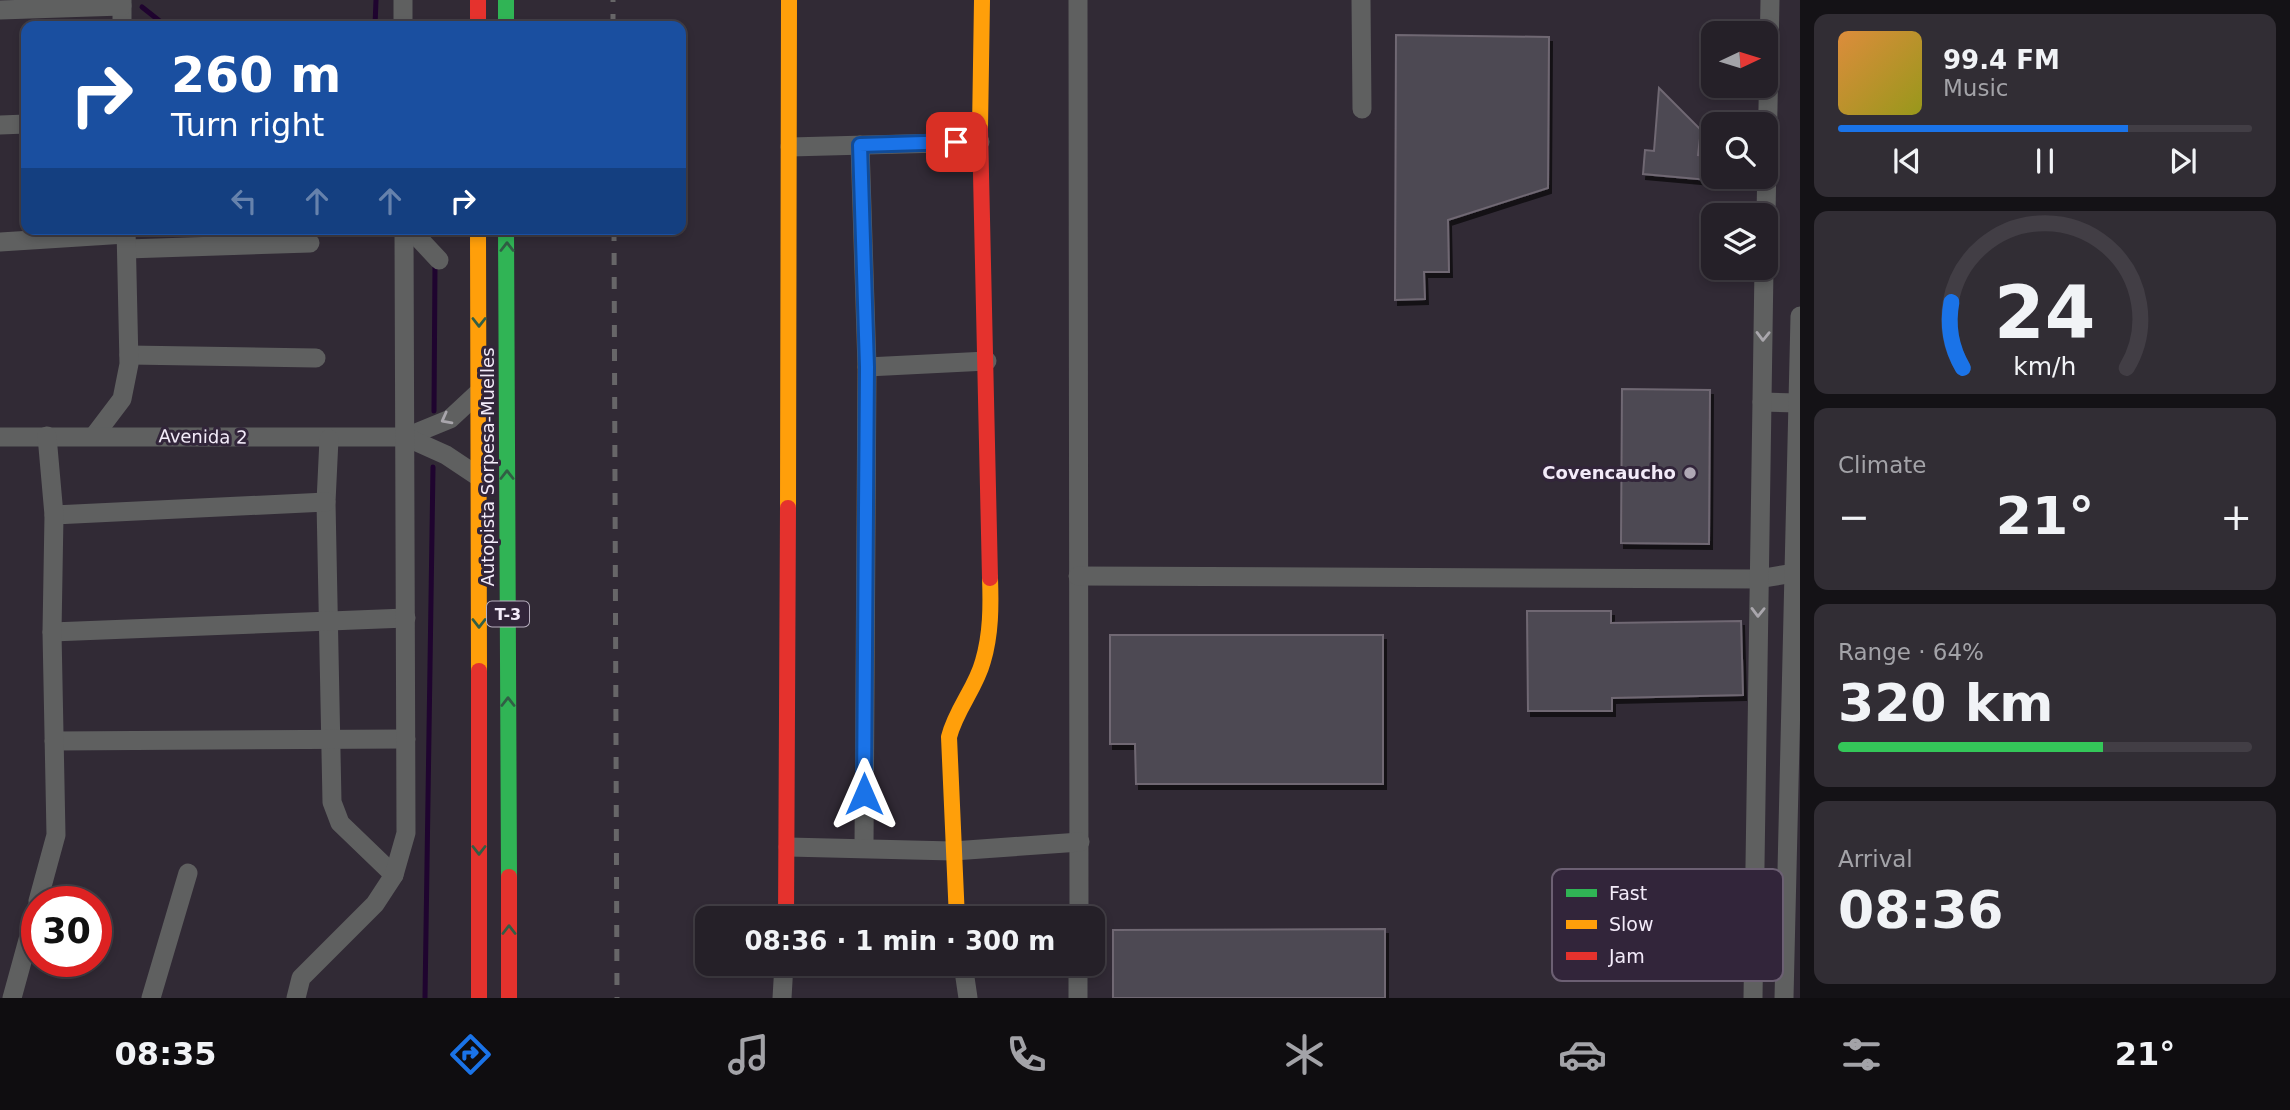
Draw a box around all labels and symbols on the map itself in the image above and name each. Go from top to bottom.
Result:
north arrow [1701,21,1778,98]
pin [926,112,986,172]
one-way arrow [499,242,515,252]
one-way arrow [471,317,487,328]
one-way arrow [1755,331,1771,342]
street label: Autopista Sorpesa-Muelles [477,347,498,587]
one-way arrow [441,411,453,425]
street label: Avenida 2 [158,425,248,448]
place label: Covencaucho [1542,462,1676,483]
marker: Covencaucho [1682,465,1698,481]
one-way arrow [499,469,515,480]
road number: T-3 [487,601,529,626]
one-way arrow [1750,608,1766,618]
one-way arrow [471,618,487,629]
one-way arrow [500,697,516,707]
position arrow [827,757,901,831]
one-way arrow [471,846,487,856]
legend [1552,869,1783,981]
text: Fast [1609,882,1647,904]
speed limit sign: 30 [21,886,112,977]
text: Slow [1609,913,1654,935]
one-way arrow [501,924,517,935]
text: Jam [1608,945,1645,967]

